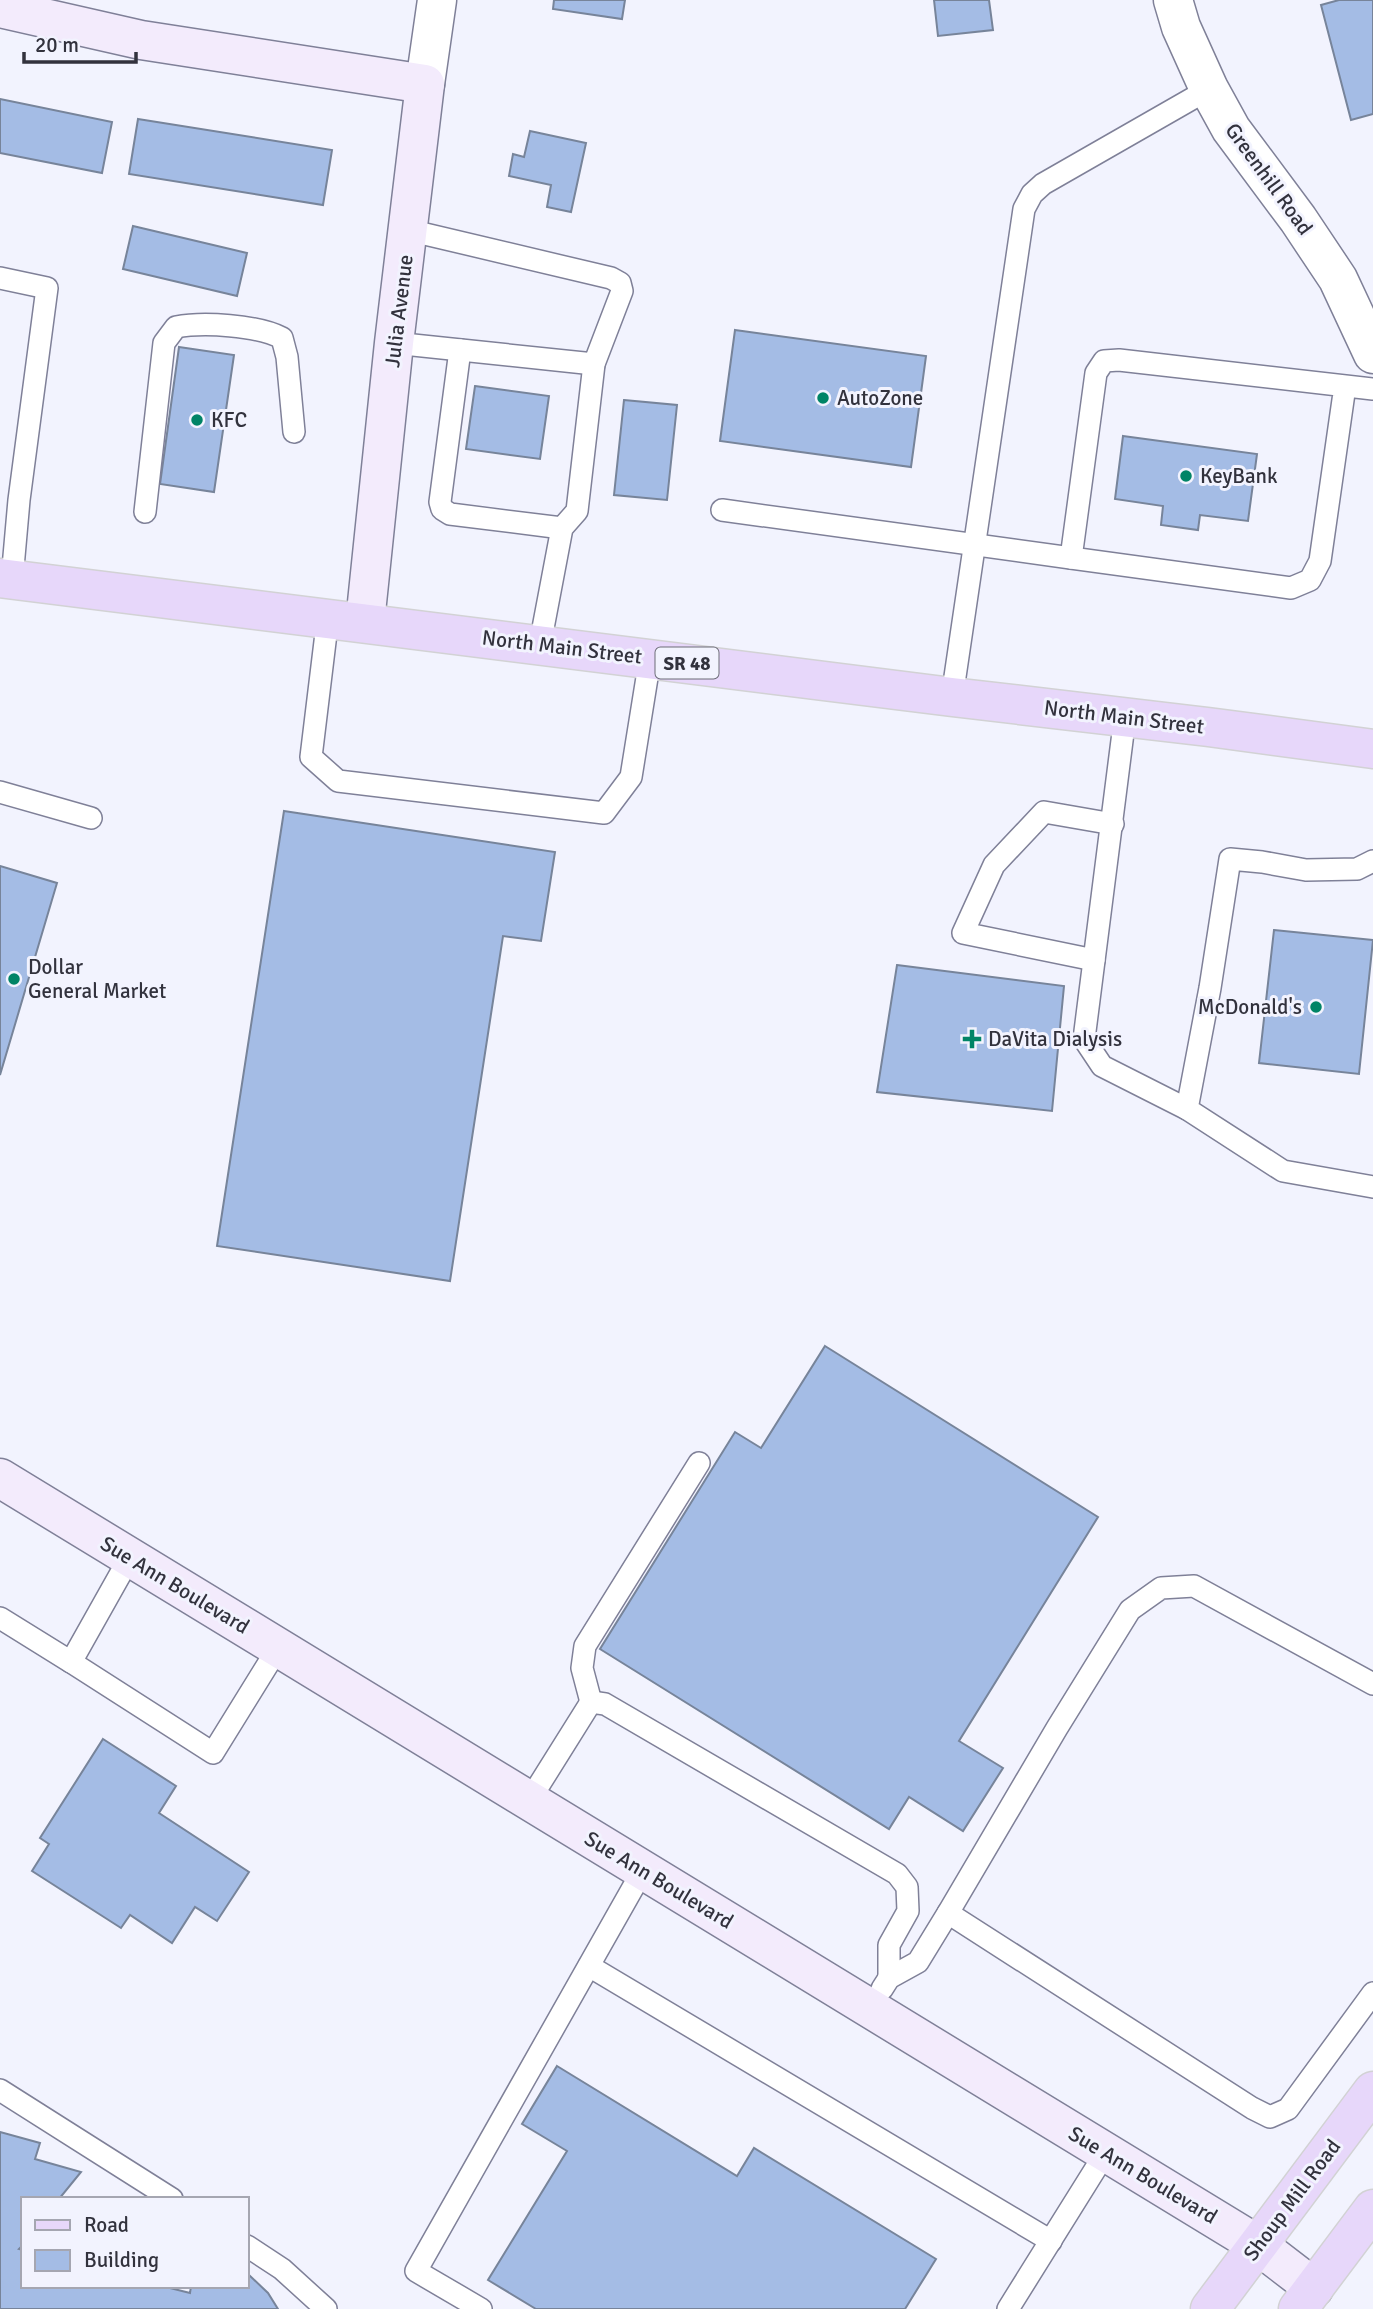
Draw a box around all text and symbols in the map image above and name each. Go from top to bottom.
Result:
scale bar [24,21,136,65]
text: 20 m [35,32,79,58]
street label: Greenhill Road [1220,118,1318,240]
street label: Julia Avenue [379,253,419,369]
place label: AutoZone [837,385,923,411]
marker: AutoZone [815,390,831,406]
place label: KFC [211,407,247,433]
marker: KFC [189,412,205,428]
place label: KeyBank [1200,463,1278,489]
marker: KeyBank [1178,468,1194,484]
street label: North Main Street [481,624,643,670]
road number: SR 48 [656,648,718,678]
street label: North Main Street [1043,694,1205,740]
place label: Dollar General Market [28,954,166,1004]
marker: Dollar General Market [6,971,22,987]
place label: McDonald's [1198,994,1302,1020]
marker: McDonald's [1308,999,1324,1015]
place label: DaVita Dialysis [988,1026,1122,1052]
marker: DaVita Dialysis [962,1029,982,1049]
street label: Sue Ann Boulevard [96,1530,254,1640]
street label: Sue Ann Boulevard [580,1825,738,1935]
street label: Sue Ann Boulevard [1064,2120,1222,2230]
street label: Shoup Mill Road [1238,2134,1346,2266]
legend [21,2197,248,2288]
text: Road [84,2212,129,2238]
text: Building [84,2247,159,2273]

